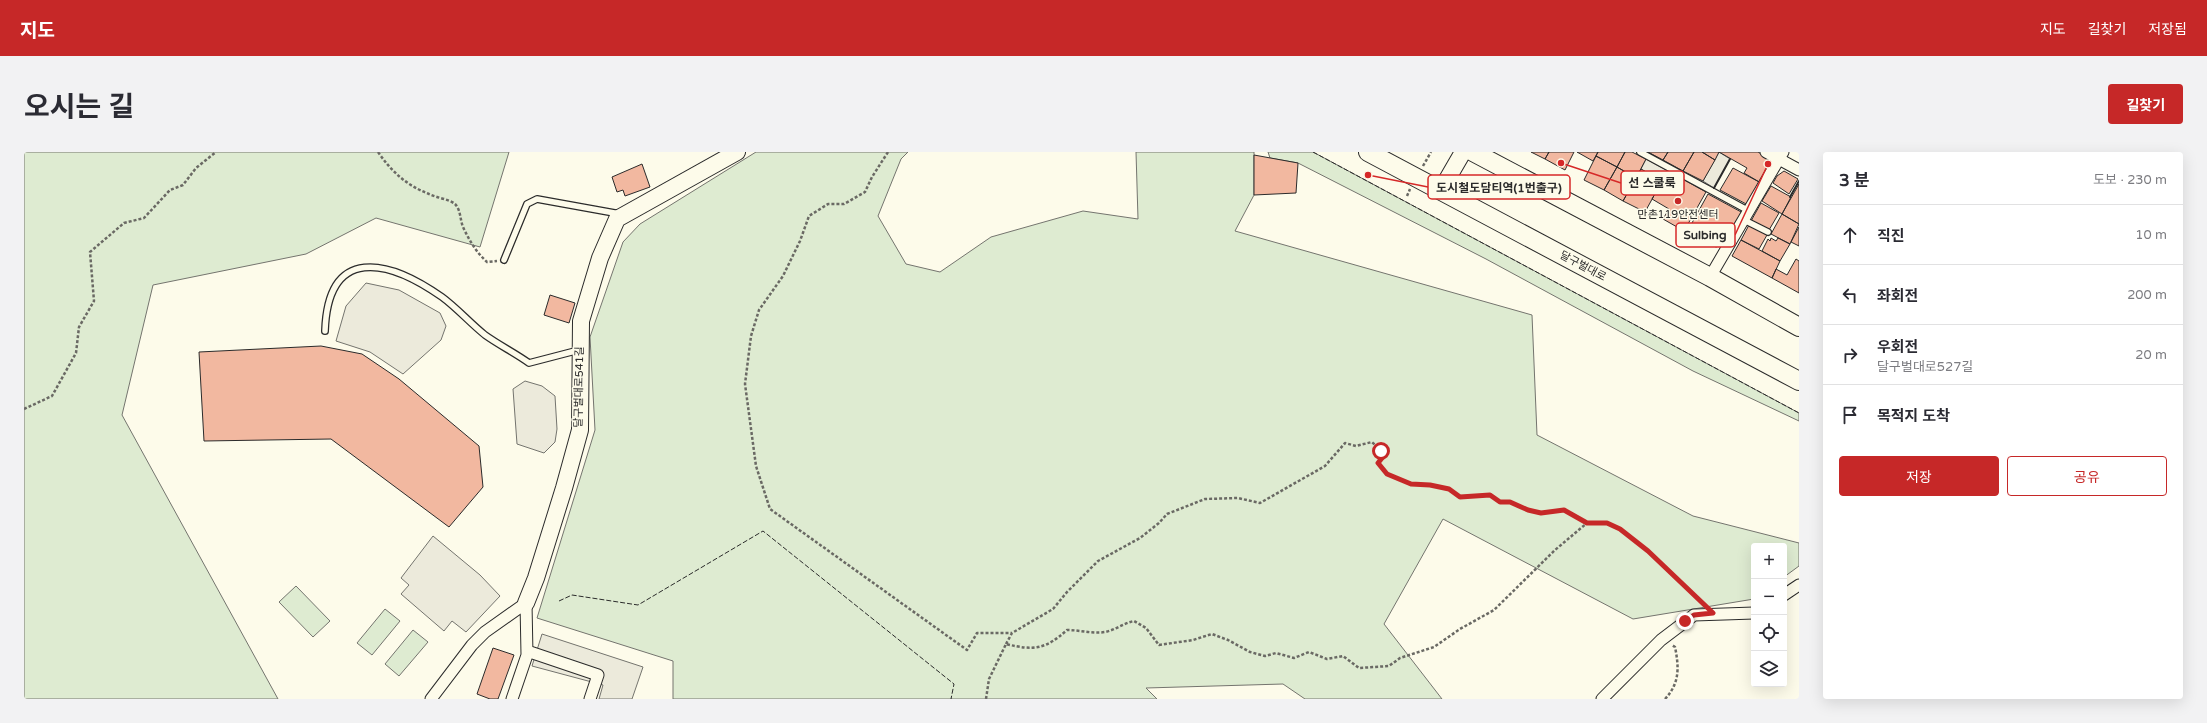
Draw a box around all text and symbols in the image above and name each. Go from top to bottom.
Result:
text: 지도 [20,20,55,42]
text: 지도 [2040,21,2066,38]
text: 길찾기 [2088,21,2126,38]
text: 저장됨 [2148,21,2187,38]
button: 길찾기 [2108,84,2183,124]
text: 오시는 길 [24,90,134,124]
text: 3 분 [1839,170,1870,191]
callout: 선 스쿨룩 [1621,171,1684,195]
text: 도보 · 230 m [2093,172,2167,188]
callout: 도시철도담티역(1번출구) [1428,175,1570,199]
text: 선 스쿨룩 [1628,176,1676,190]
text: 도시철도담티역(1번출구) [1436,181,1562,195]
marker: 만촌119안전센터 [1673,196,1683,206]
place label: 만촌119안전센터 [1637,208,1719,221]
callout: Sulbing [1676,223,1735,247]
icon: ahead [1839,224,1861,246]
text: 직진 [1877,227,1905,245]
text: 10 m [2135,227,2167,243]
text: Sulbing [1683,228,1727,243]
street label: 달구벌대로 [1558,248,1608,284]
icon: left [1839,284,1861,306]
text: 좌회전 [1877,287,1918,305]
text: 200 m [2127,287,2167,303]
text: 우회전 [1877,338,1918,356]
icon: right [1839,344,1861,366]
street label: 달구벌대로541길 [572,346,586,428]
text: 20 m [2135,347,2167,363]
text: 달구벌대로527길 [1877,359,1973,375]
icon: arrive [1839,404,1861,426]
text: 목적지 도착 [1877,407,1950,425]
route start [1372,442,1390,460]
button: 저장 [1839,456,1999,496]
button: 공유 [2007,456,2167,496]
map controls [1751,543,1787,687]
button: + [1751,543,1787,579]
button: − [1751,579,1787,615]
route end [1676,612,1694,630]
button: locate [1751,615,1787,651]
button: layers [1751,651,1787,687]

